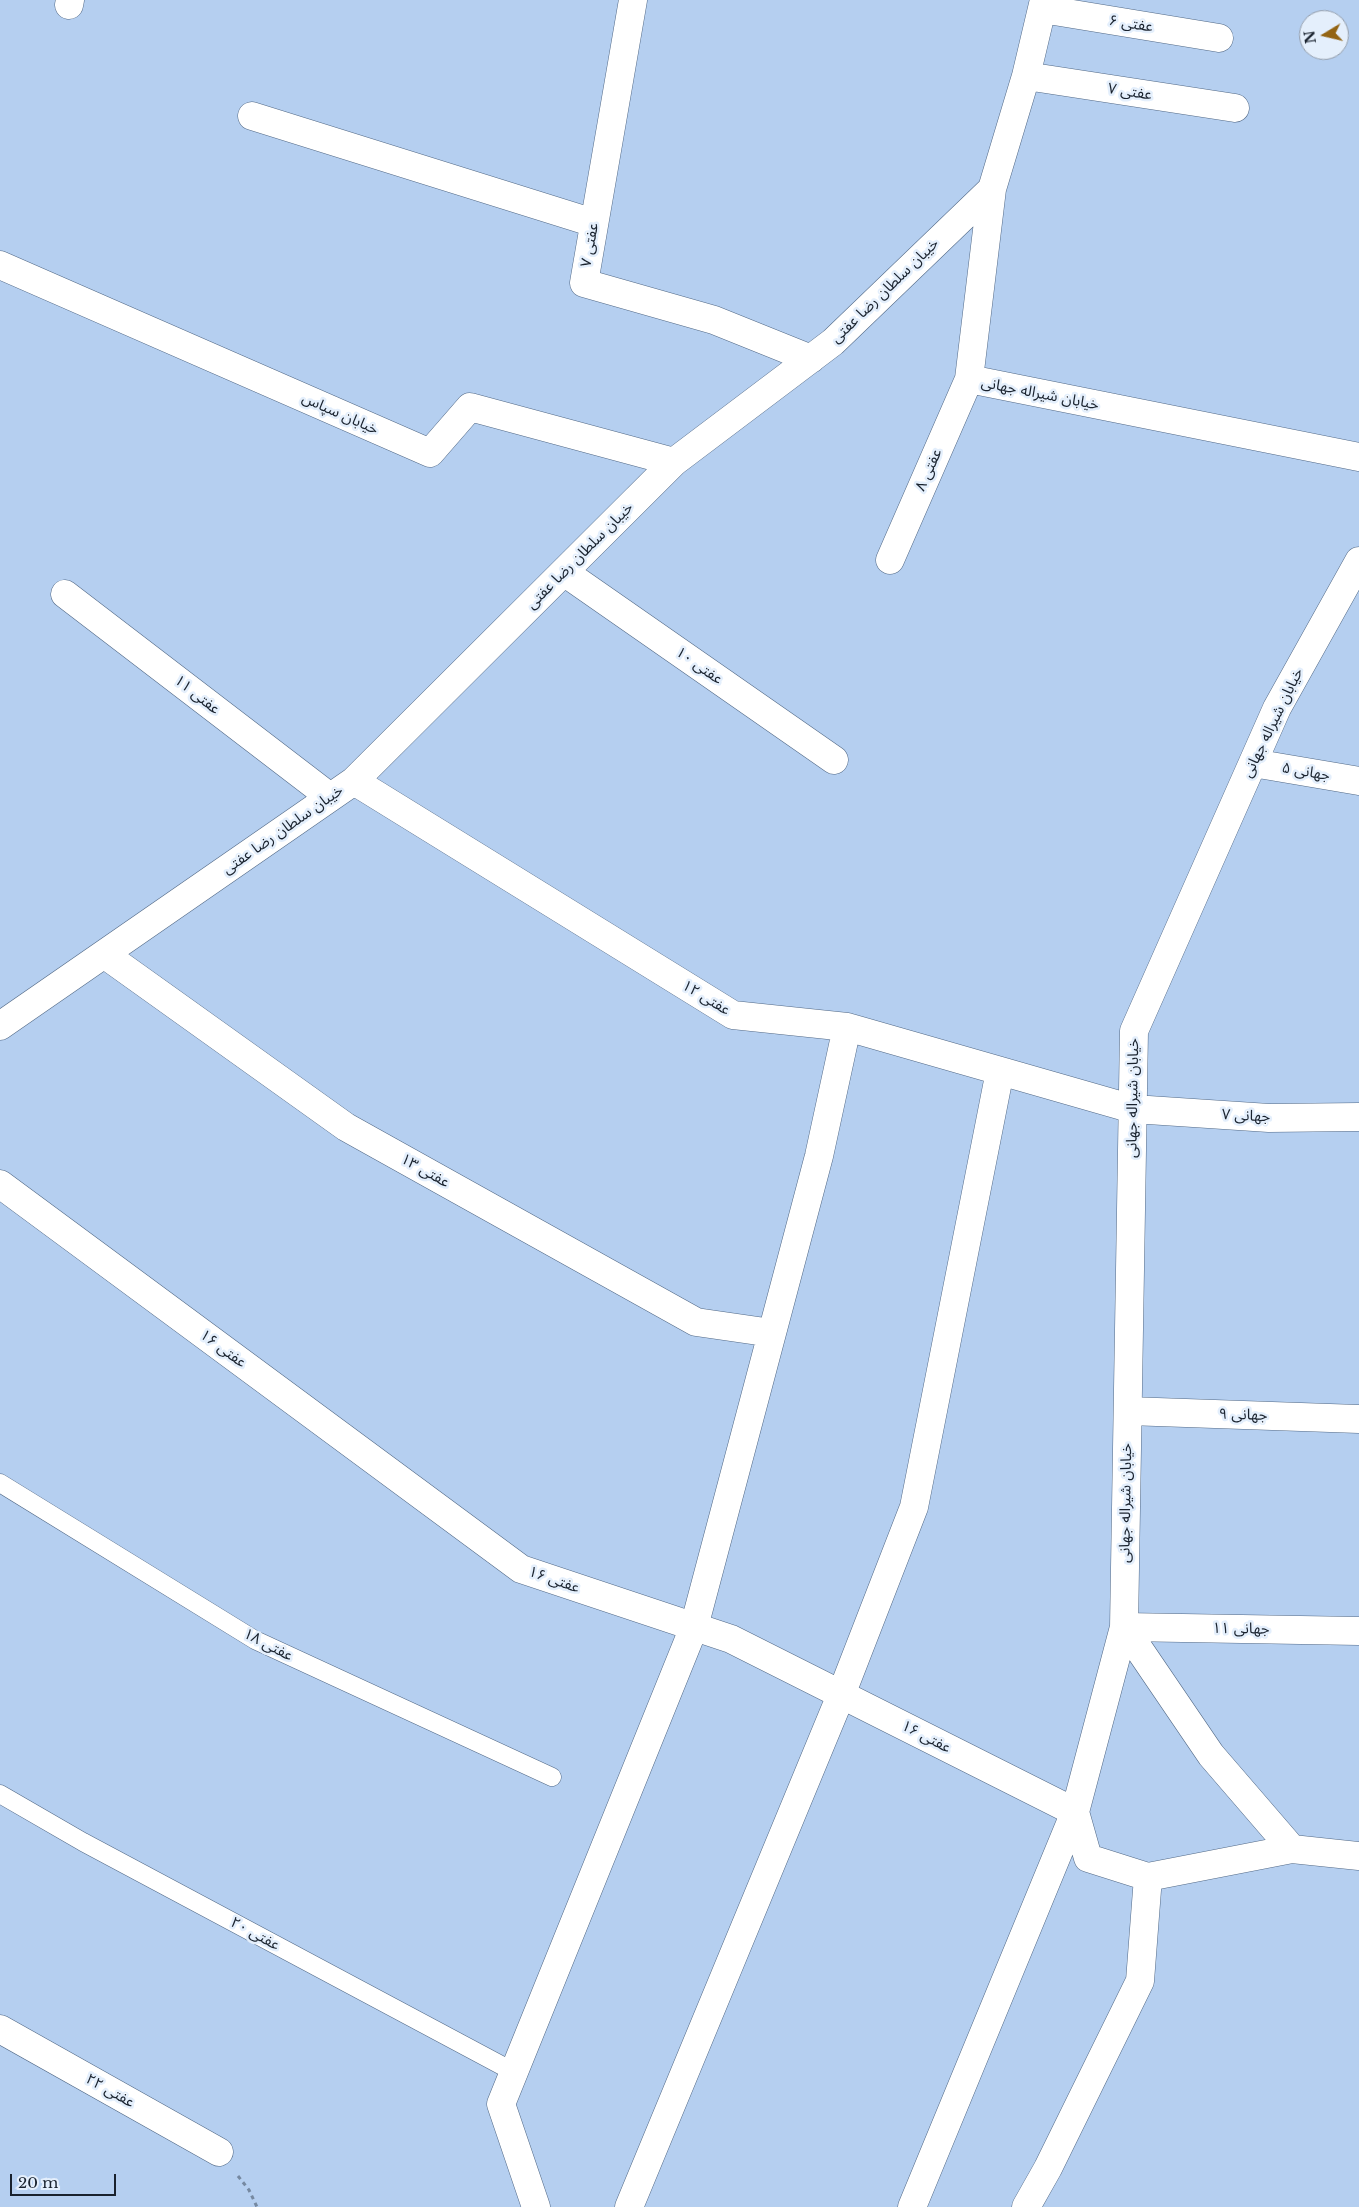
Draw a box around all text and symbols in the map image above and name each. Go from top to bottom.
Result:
north arrow [1299,10,1349,60]
street label: عفتی ۶ [1108,12,1154,36]
text: N [1300,29,1320,45]
street label: عفتی ۷ [1107,80,1153,104]
street label: عفتی ۷ [577,222,603,268]
street label: خیبان سلطان رضا عفتی [827,235,943,347]
street label: خیابان شیراله جهانی [980,374,1100,414]
street label: خیابان سپاس [299,389,381,439]
street label: عفتی ۸ [912,446,946,494]
street label: خیبان سلطان رضا عفتی [523,499,637,613]
street label: عفتی ۱۰ [672,643,726,689]
street label: خیابان شیراله جهانی [1239,665,1307,781]
street label: عفتی ۱۱ [171,672,223,718]
street label: جهانی ۵ [1280,759,1332,785]
street label: خیبان سلطان رضا عفتی [219,782,347,878]
street label: عفتی ۱۲ [679,977,733,1019]
street label: خیابان شیراله جهانی [1123,1038,1143,1158]
street label: جهانی ۷ [1221,1106,1271,1126]
street label: عفتی ۱۳ [397,1150,453,1192]
street label: عفتی ۱۶ [196,1326,250,1372]
street label: جهانی ۹ [1218,1405,1268,1425]
street label: خیابان شیراله جهانی [1116,1443,1136,1563]
street label: عفتی ۱۶ [526,1563,582,1597]
street label: جهانی ۱۱ [1212,1620,1270,1638]
street label: عفتی ۱۸ [240,1625,296,1665]
street label: عفتی ۱۶ [898,1717,954,1757]
street label: عفتی ۲۰ [227,1914,283,1954]
street label: عفتی ۲۲ [82,2070,138,2112]
scale bar [12,2164,119,2196]
text: 20 m [18,2173,58,2192]

